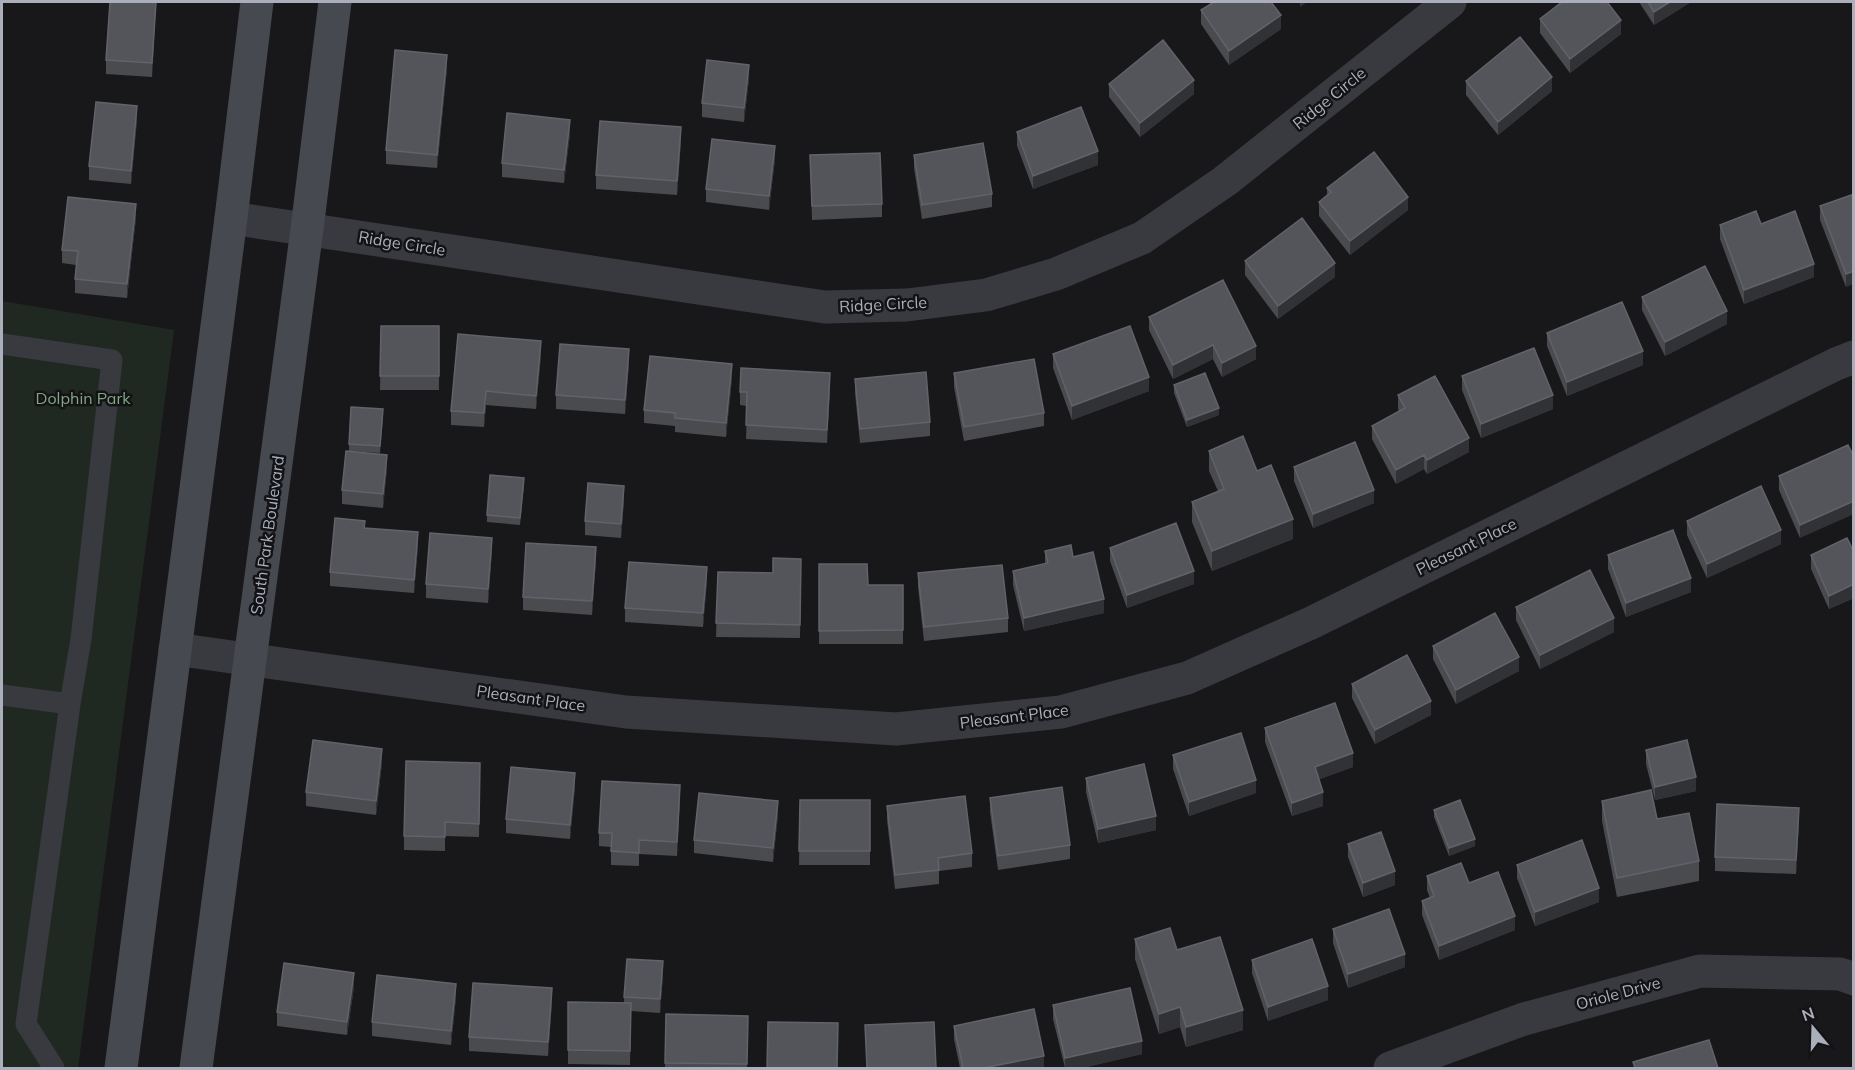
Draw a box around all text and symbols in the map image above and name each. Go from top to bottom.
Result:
street label: Ridge Circle [1289,63,1369,133]
street label: Ridge Circle [357,226,447,260]
street label: Ridge Circle [839,292,927,316]
park label: Dolphin Park [36,388,131,408]
street label: South Park Boulevard [246,454,288,616]
street label: Pleasant Place [1412,513,1520,579]
street label: Pleasant Place [475,680,587,716]
street label: Pleasant Place [958,699,1070,733]
street label: Oriole Drive [1574,972,1662,1014]
north arrow [1783,998,1843,1058]
text: N [1799,1002,1817,1025]

